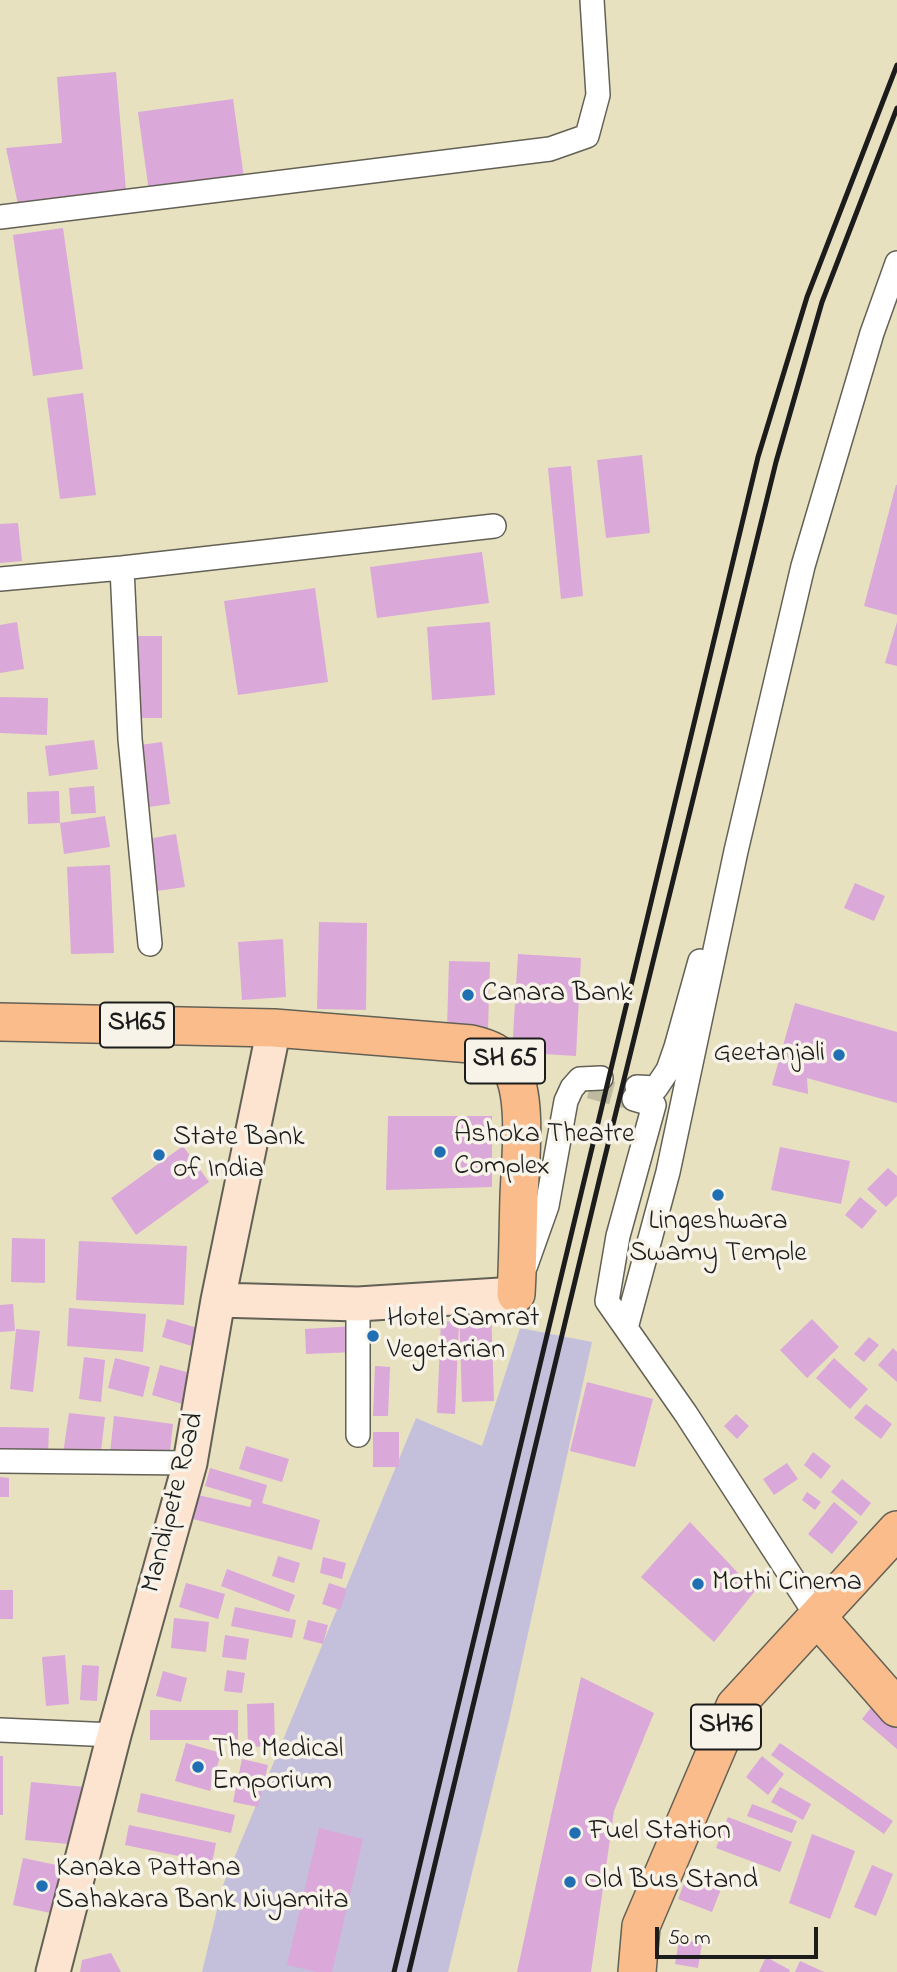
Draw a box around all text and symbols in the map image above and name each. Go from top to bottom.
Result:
place label: Canara Bank [482,978,632,1012]
marker: Canara Bank [460,987,476,1003]
road number: SH65 [100,1002,174,1048]
road number: SH 65 [465,1038,545,1084]
place label: Geetanjali [714,1038,825,1072]
marker: Geetanjali [831,1047,847,1063]
place label: Ashoka Theatre Complex [454,1119,635,1185]
place label: State Bank of India [173,1122,304,1188]
marker: Ashoka Theatre Complex [432,1144,448,1160]
marker: State Bank of India [151,1147,167,1163]
marker: Lingeshwara Swamy Temple [710,1187,726,1203]
place label: Lingeshwara Swamy Temple [629,1206,807,1272]
place label: Hotel Samrat Vegetarian [387,1303,540,1369]
marker: Hotel Samrat Vegetarian [365,1328,381,1344]
street label: Mandipete Road [136,1410,214,1596]
place label: Mothi Cinema [712,1567,862,1601]
marker: Mothi Cinema [690,1576,706,1592]
road number: SH76 [691,1704,761,1750]
place label: The Medical Emporium [212,1734,343,1800]
marker: The Medical Emporium [190,1759,206,1775]
place label: Fuel Station [589,1816,731,1850]
marker: Fuel Station [567,1825,583,1841]
place label: Kanaka Pattana Sahakara Bank Niyamita [56,1853,349,1919]
place label: Old Bus Stand [584,1865,758,1899]
marker: Old Bus Stand [562,1874,578,1890]
marker: Kanaka Pattana Sahakara Bank Niyamita [34,1878,50,1894]
scale bar [659,1912,822,1956]
text: 50 m [668,1924,711,1954]

